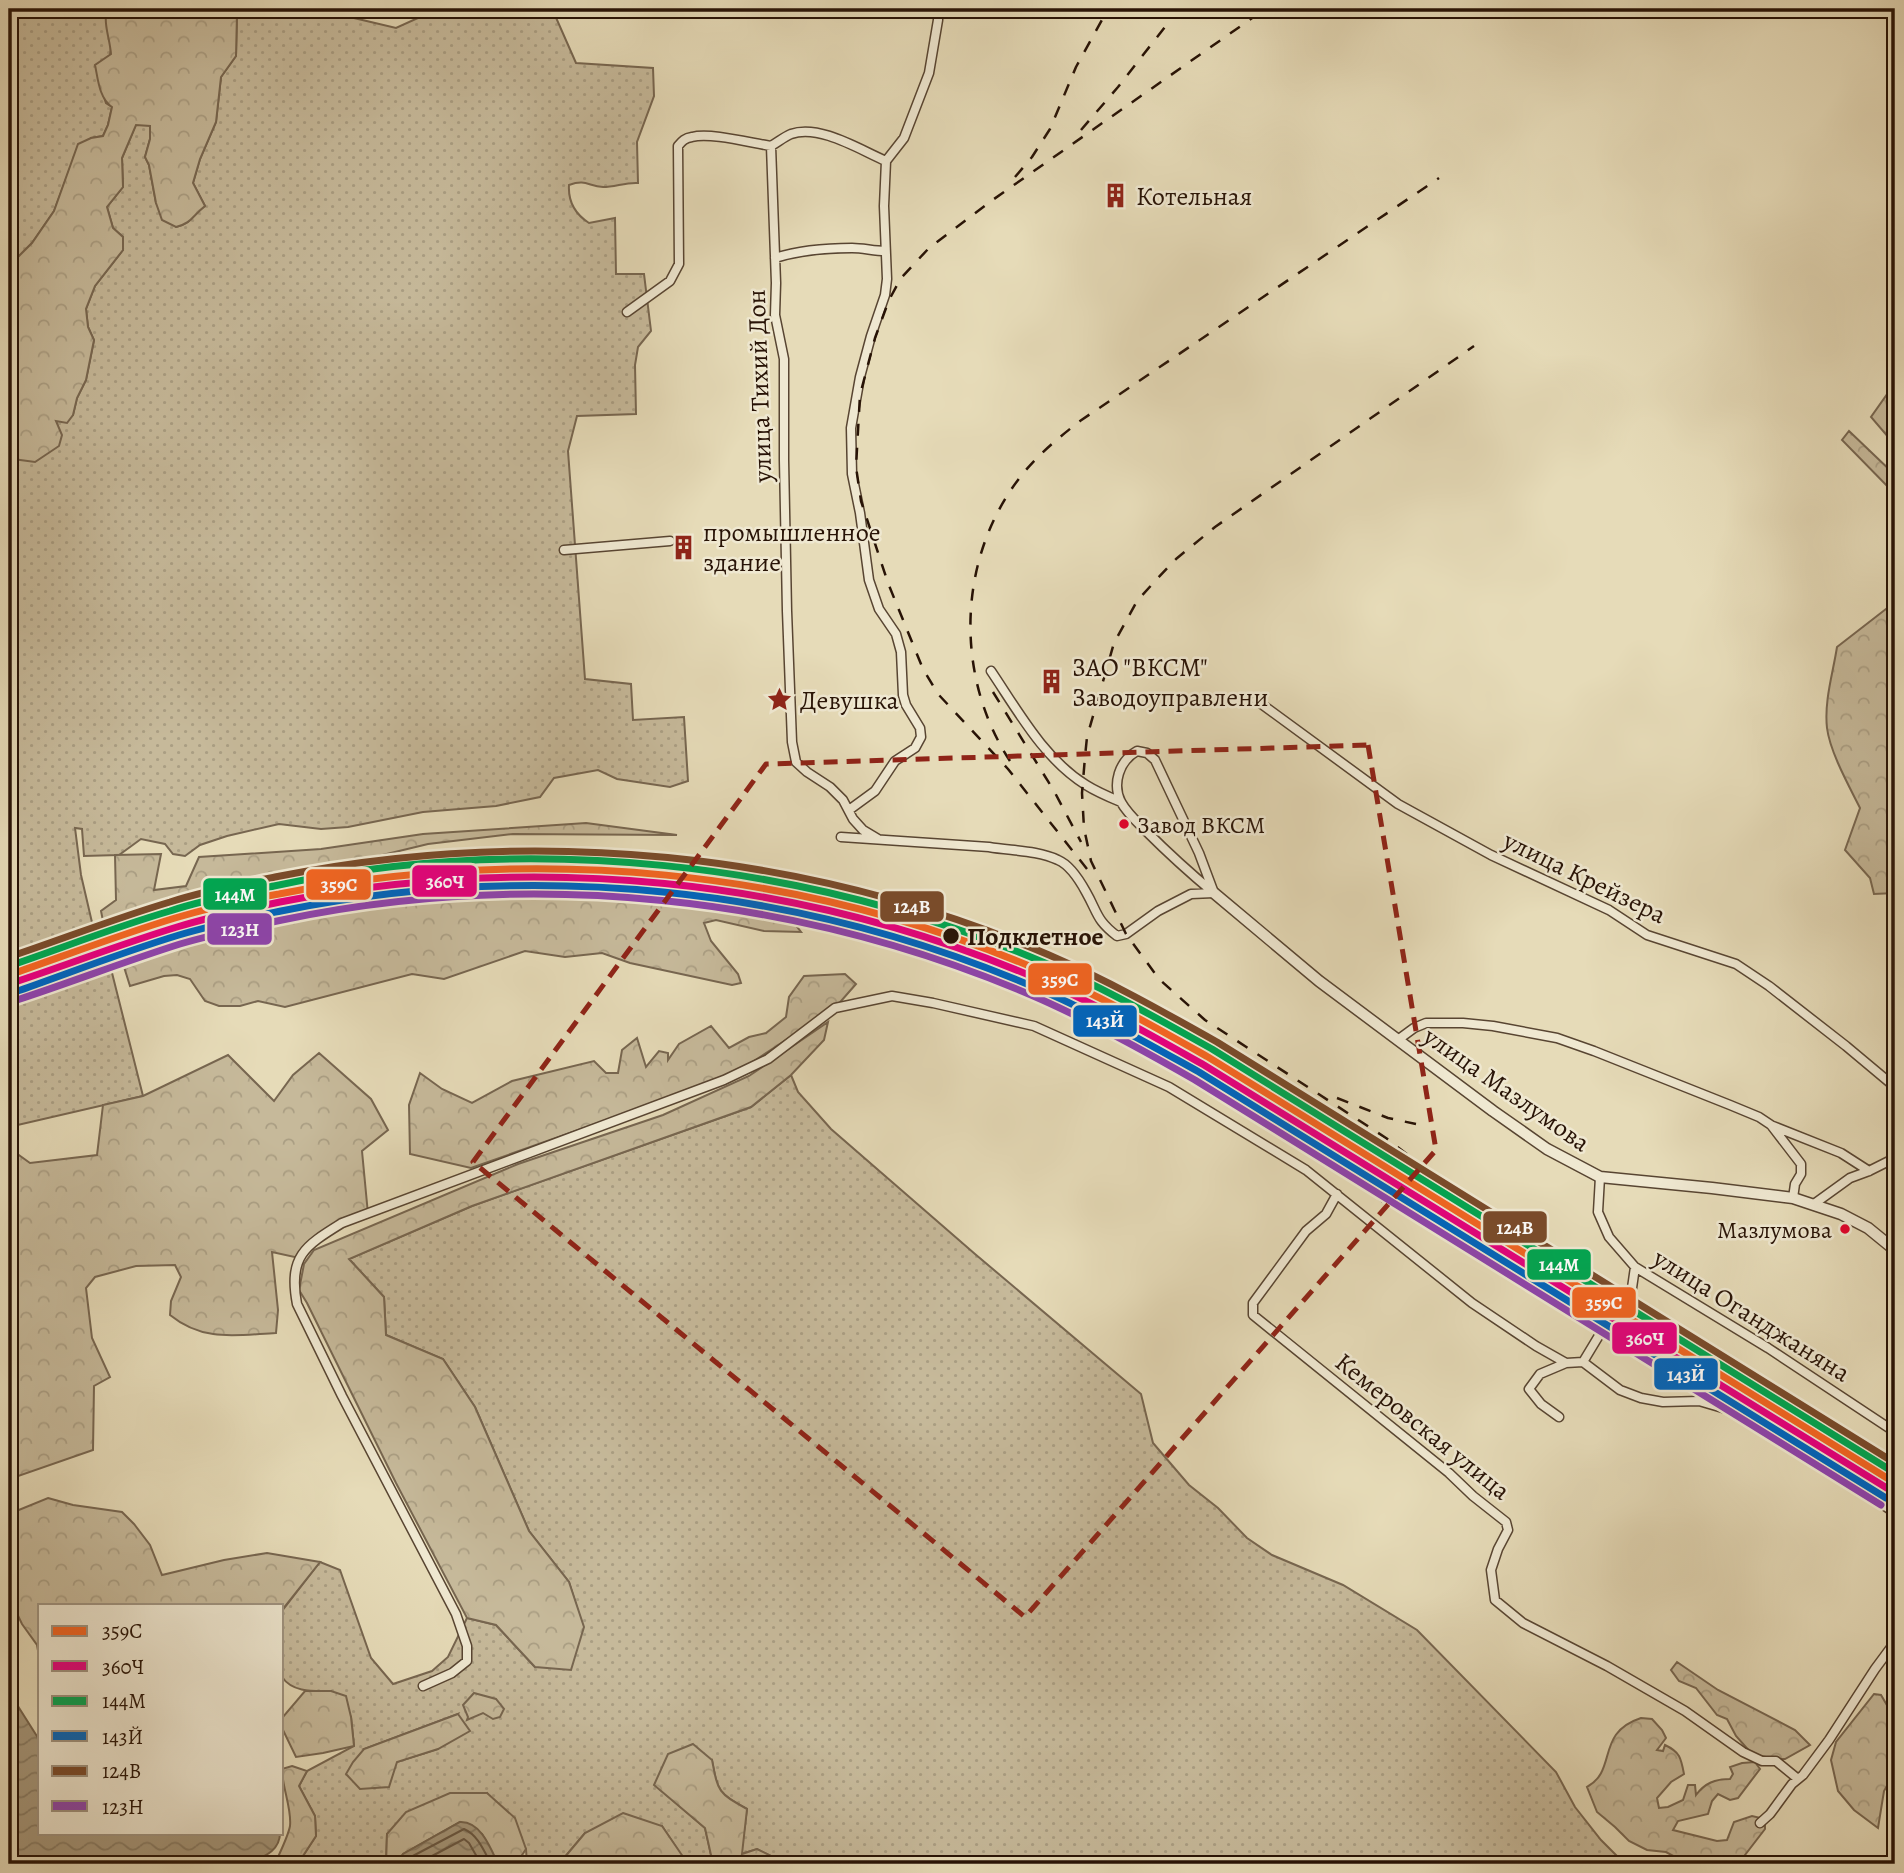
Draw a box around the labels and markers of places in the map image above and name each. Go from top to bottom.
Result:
place label: Котельная [1136,179,1252,214]
building icon: Котельная [1102,182,1130,210]
place label: промышленное здание [703,515,881,580]
building icon: промышленное здание [669,533,697,561]
place label: ЗАО "ВКСМ" Заводоуправлени [1072,650,1268,715]
building icon: ЗАО "ВКСМ" Заводоуправлени [1038,668,1066,696]
place label: Девушка [800,683,899,718]
place icon: Девушка [766,686,794,714]
place label: Завод ВКСМ [1137,809,1265,841]
marker: Завод ВКСМ [1117,817,1131,831]
place label: Подклетное [967,919,1104,954]
marker: Подклетное [941,926,961,946]
place label: Мазлумова [1717,1214,1832,1246]
marker: Мазлумова [1838,1222,1852,1236]

